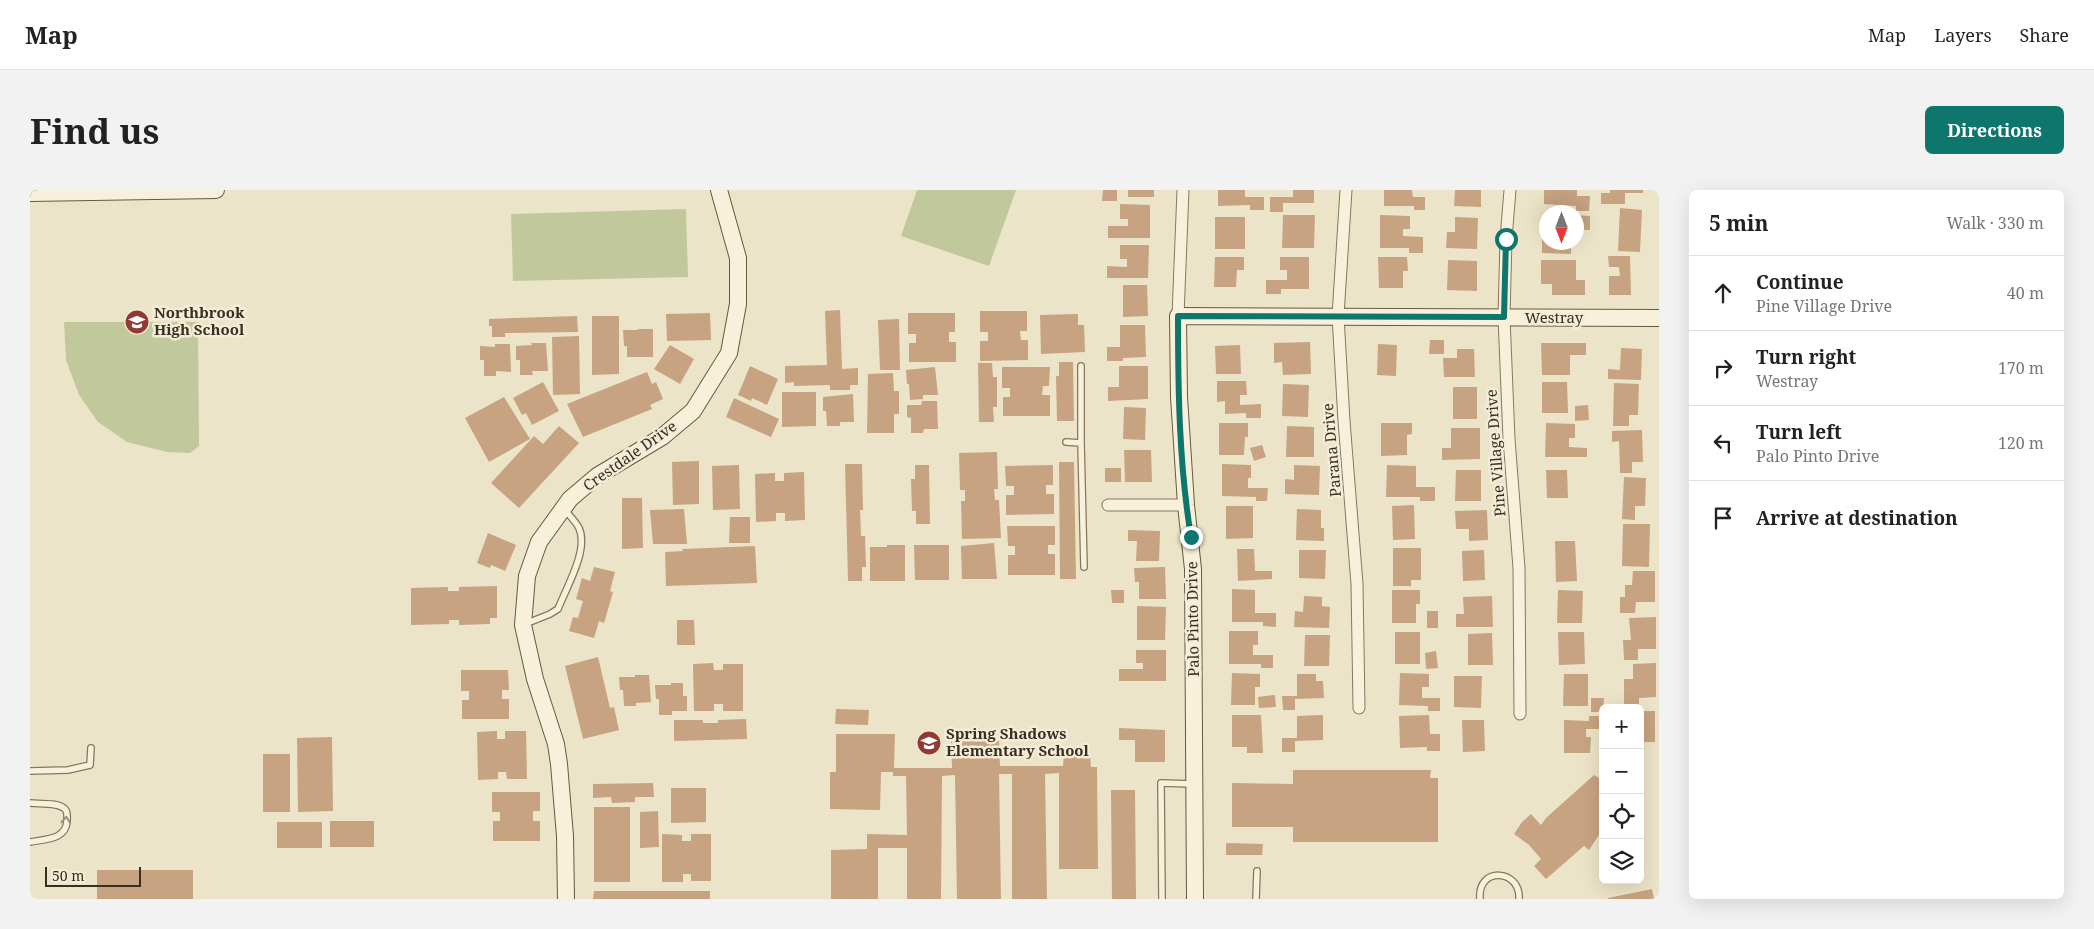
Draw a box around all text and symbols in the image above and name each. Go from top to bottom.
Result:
text: Map [25,18,78,51]
text: Map [1868,23,1906,47]
text: Layers [1934,23,1992,47]
text: Share [2020,23,2069,47]
button: Directions [1925,106,2064,154]
text: Find us [30,107,159,154]
north arrow [1539,205,1584,250]
text: 5 min [1709,209,1768,237]
text: Walk · 330 m [1947,212,2044,234]
route start [1495,228,1518,251]
text: Continue [1756,269,1844,295]
icon: ahead [1709,279,1737,307]
text: 40 m [2007,282,2044,304]
text: Pine Village Drive [1756,295,1892,317]
place label: Northbrook High School [154,302,245,339]
street label: Westray [1525,307,1584,327]
school or university icon: Northbrook High School [124,309,150,335]
text: Turn right [1756,344,1856,370]
icon: right [1709,354,1737,382]
text: 170 m [1998,357,2044,379]
text: Westray [1756,370,1818,392]
street label: Pine Village Drive [1481,389,1509,517]
street label: Parana Drive [1317,402,1345,498]
street label: Crestdale Drive [579,415,680,495]
text: Turn left [1756,419,1842,445]
icon: left [1709,429,1737,457]
text: 120 m [1998,432,2044,454]
text: Palo Pinto Drive [1756,445,1879,467]
icon: arrive [1709,504,1737,532]
text: Arrive at destination [1756,505,1958,531]
route end [1180,526,1203,549]
street label: Palo Pinto Drive [1181,561,1203,677]
map controls [1599,704,1644,884]
button: + [1599,704,1644,749]
place label: Spring Shadows Elementary School [946,723,1090,760]
school or university icon: Spring Shadows Elementary School [916,730,942,756]
button: − [1599,749,1644,794]
button: locate [1599,794,1644,839]
one-way arrow [61,816,72,824]
button: layers [1599,839,1644,884]
scale bar [45,864,141,887]
text: 50 m [52,866,85,885]

